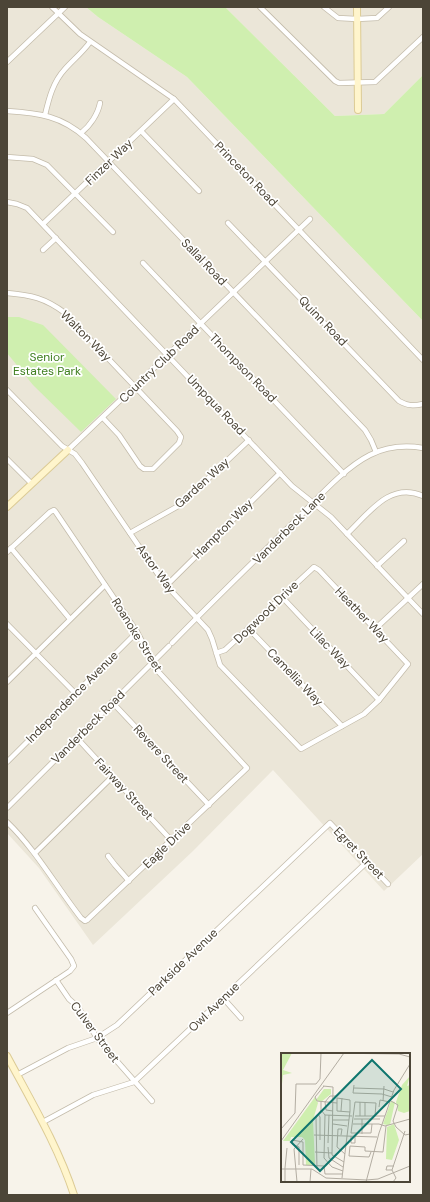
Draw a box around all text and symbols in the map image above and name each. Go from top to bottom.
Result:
street label: Finzer Way [82,135,136,189]
street label: Princeton Road [211,138,281,210]
street label: Sallal Road [178,235,230,289]
street label: Quinn Road [295,292,351,350]
street label: Walton Way [57,307,115,365]
street label: Country Club Road [116,322,202,406]
street label: Thompson Road [206,330,280,406]
park label: Senior Estates Park [13,349,81,379]
street label: Umpqua Road [183,371,249,439]
street label: Garden Way [171,454,233,512]
street label: Vanderbeck Lane [249,488,329,568]
street label: Hampton Way [190,495,257,562]
street label: Astor Way [133,541,179,597]
street label: Dogwood Drive [230,577,302,647]
street label: Heather Way [331,584,393,646]
street label: Roanoke Street [108,595,166,675]
street label: Lilac Way [306,624,354,673]
street label: Camellia Way [263,645,327,710]
street label: Independence Avenue [22,647,122,747]
street label: Vanderbeck Road [48,687,128,767]
street label: Revere Street [130,721,192,787]
street label: Fairway Street [91,755,157,824]
street label: Eagle Drive [139,818,195,872]
street label: Egret Street [330,824,388,883]
street label: Parkside Avenue [145,925,221,999]
street label: Owl Avenue [185,979,243,1035]
street label: Culver Street [67,998,123,1066]
inset map [281,1053,410,1182]

